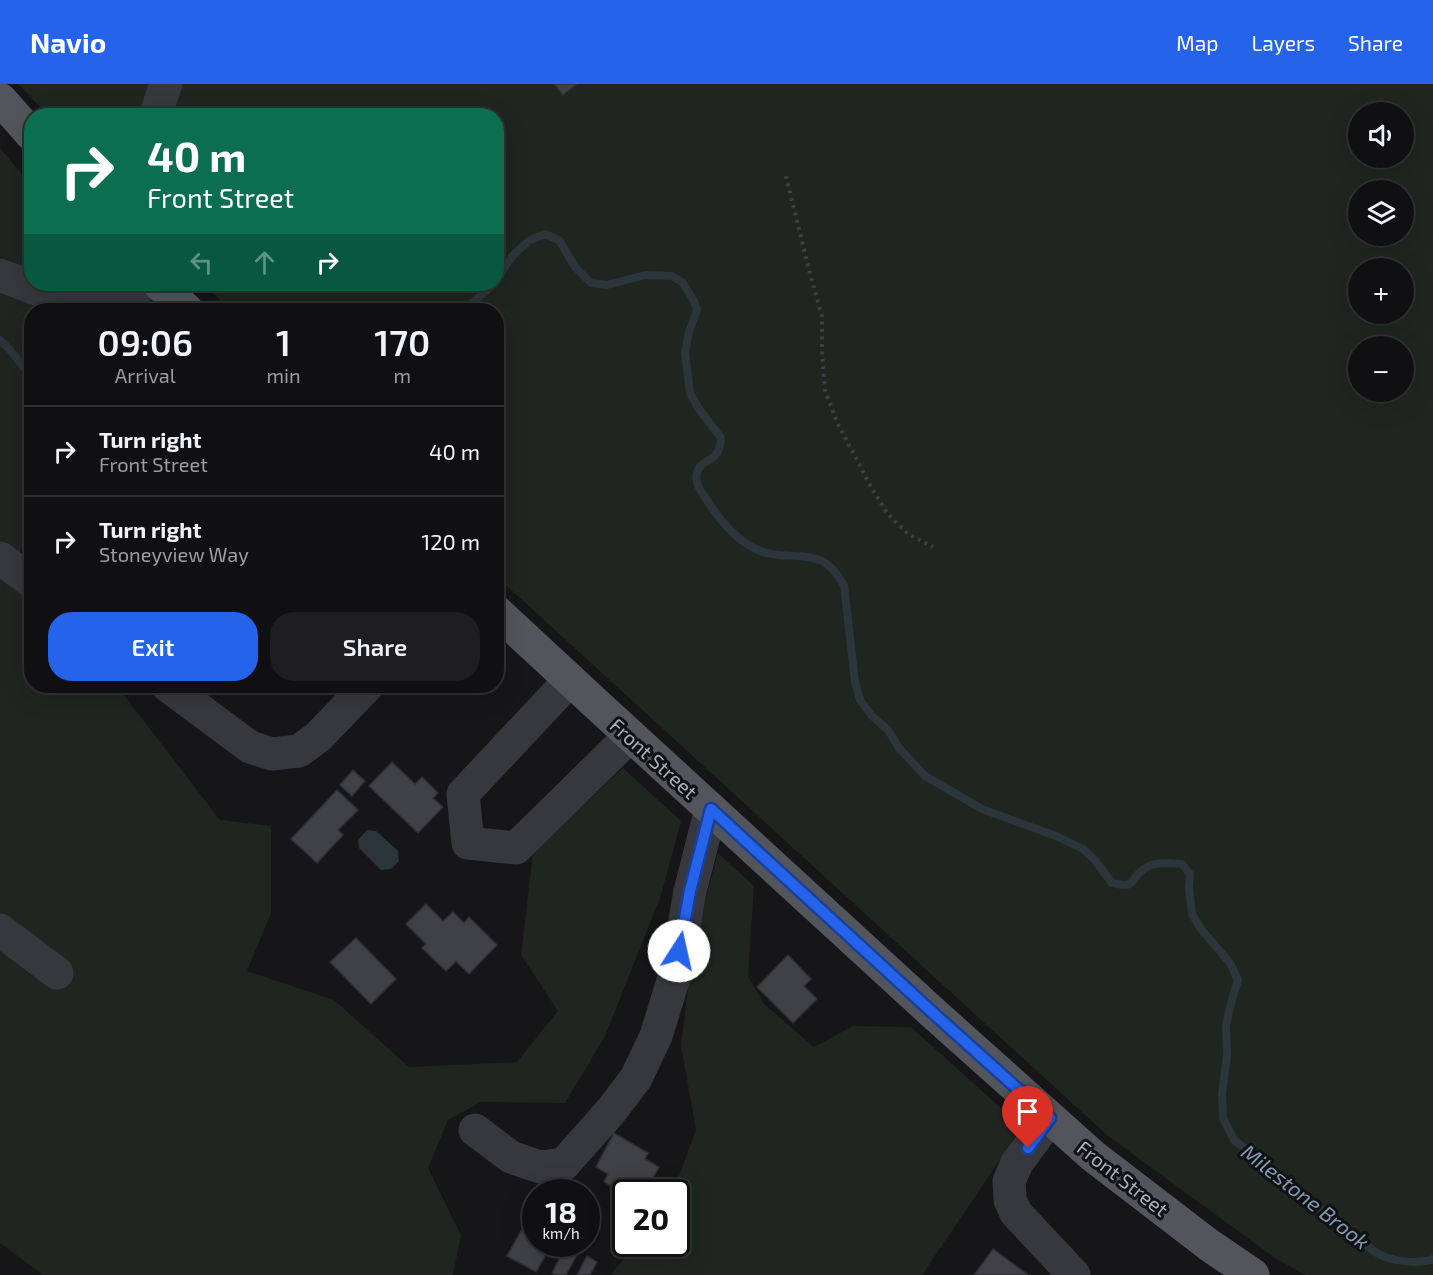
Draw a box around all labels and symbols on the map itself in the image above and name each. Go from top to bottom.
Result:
street label: Front Street [606,713,703,804]
position arrow [647,919,711,983]
pin [1002,1086,1053,1148]
street label: Front Street [1073,1135,1174,1221]
water label: Milestone Brook [1237,1138,1375,1254]
speed limit sign: 20 [612,1179,690,1257]

